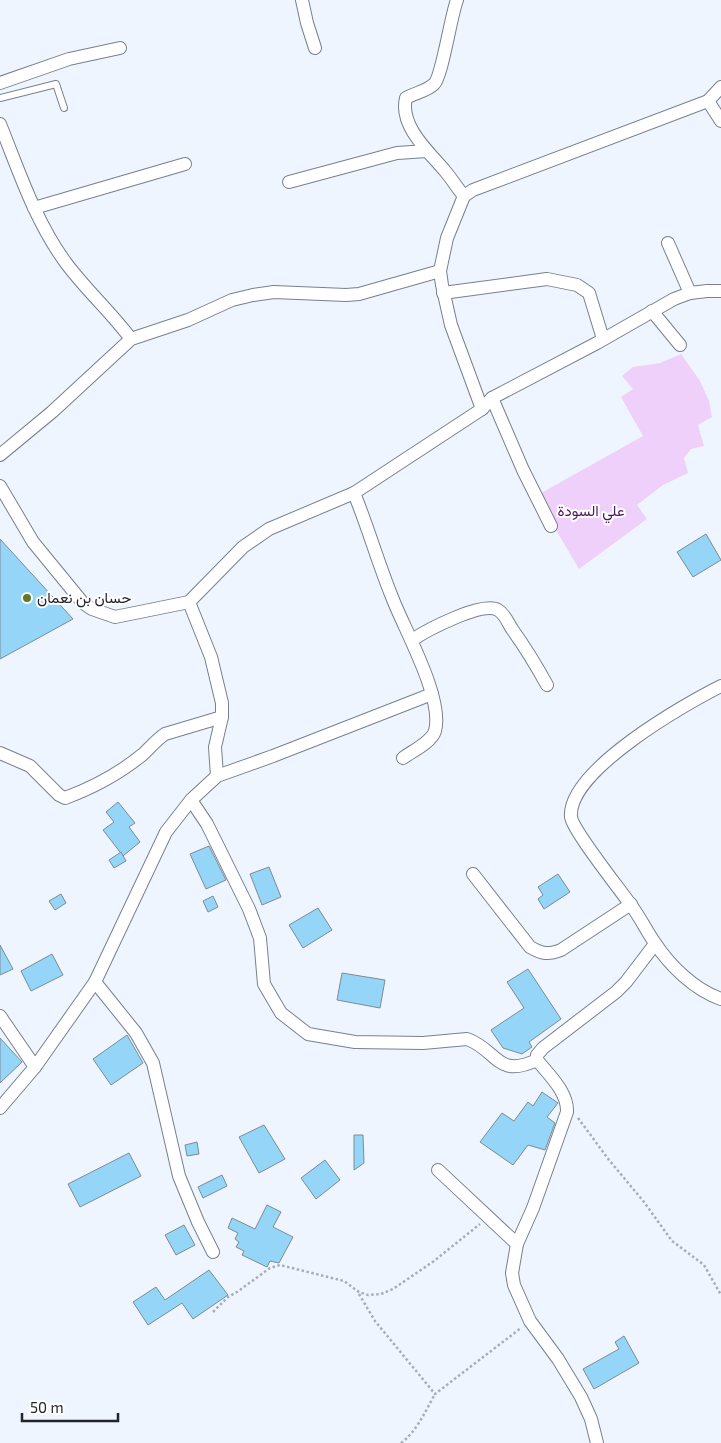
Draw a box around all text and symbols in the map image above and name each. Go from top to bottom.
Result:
park label: علي السودة [558,501,625,524]
place label: حسان بن نعمان [37,588,131,608]
marker: حسان بن نعمان [21,592,33,604]
scale bar [22,1390,119,1422]
text: 50 m [30,1398,64,1416]

